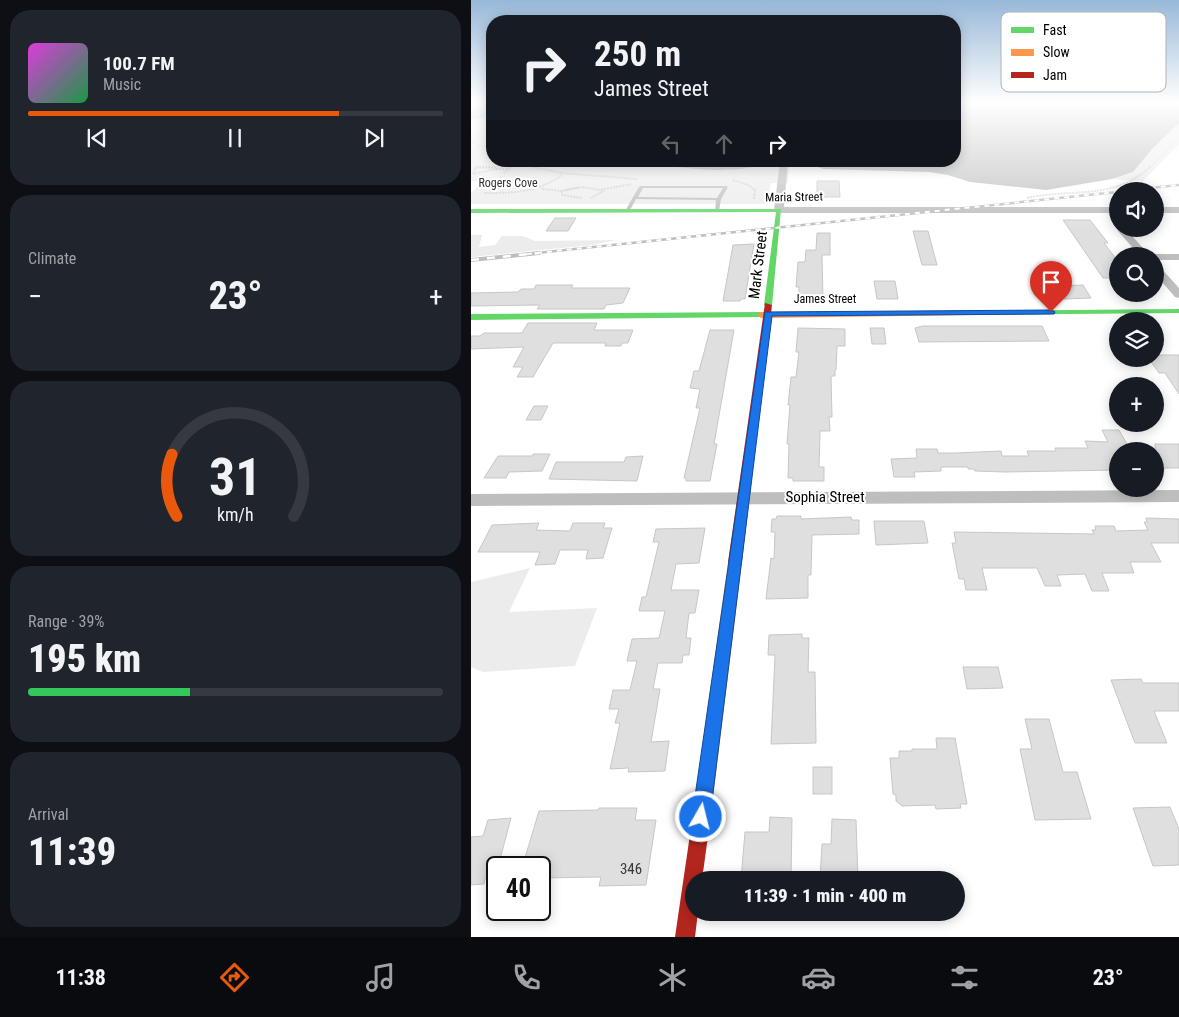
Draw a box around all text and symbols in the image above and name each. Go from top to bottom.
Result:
legend [1001,12,1166,92]
text: Fast [1043,22,1067,38]
text: 250 m [594,34,681,75]
icon: right [511,35,576,100]
text: Slow [1043,44,1070,60]
text: 100.7 FM [103,52,175,75]
text: Jam [1043,67,1067,83]
text: Music [103,75,141,94]
text: James Street [594,76,709,101]
icon: previous [83,124,111,152]
icon: pause [221,124,249,152]
icon: next [360,124,388,152]
icon: left [657,130,685,158]
icon: ahead [710,130,738,158]
icon: right [763,130,791,158]
park label: Rogers Cove [478,176,538,190]
map controls [1109,182,1164,497]
button: sound [1109,182,1164,237]
street label: Maria Street [765,189,823,205]
street label: Mark Street [745,230,771,300]
button: search [1109,247,1164,302]
text: Climate [28,249,76,268]
pin [1030,261,1072,312]
icon: arrive [1037,268,1065,296]
text: 23° [209,274,262,318]
text: − [28,280,42,313]
text: + [429,280,443,313]
street label: James Street [794,292,857,306]
button: layers [1109,312,1164,367]
button: + [1109,377,1164,432]
button: − [1109,442,1164,497]
text: 31 [209,447,262,508]
street label: Sophia Street [785,488,865,506]
text: km/h [217,504,254,525]
text: Range · 39% [28,612,104,631]
text: 195 km [28,637,141,681]
position arrow [674,790,726,842]
text: Arrival [28,805,69,824]
text: 11:39 [28,830,116,874]
speed limit sign: 40 [486,856,551,921]
house number: 346 [620,860,642,878]
text: 11:39 · 1 min · 400 m [744,884,906,907]
icon: directions [217,960,252,995]
icon: music [363,960,398,995]
icon: phone [509,960,544,995]
icon: climate [655,960,690,995]
icon: car [801,960,836,995]
icon: filters [947,960,982,995]
text: 11:38 [55,965,106,990]
text: 23° [1093,965,1123,990]

